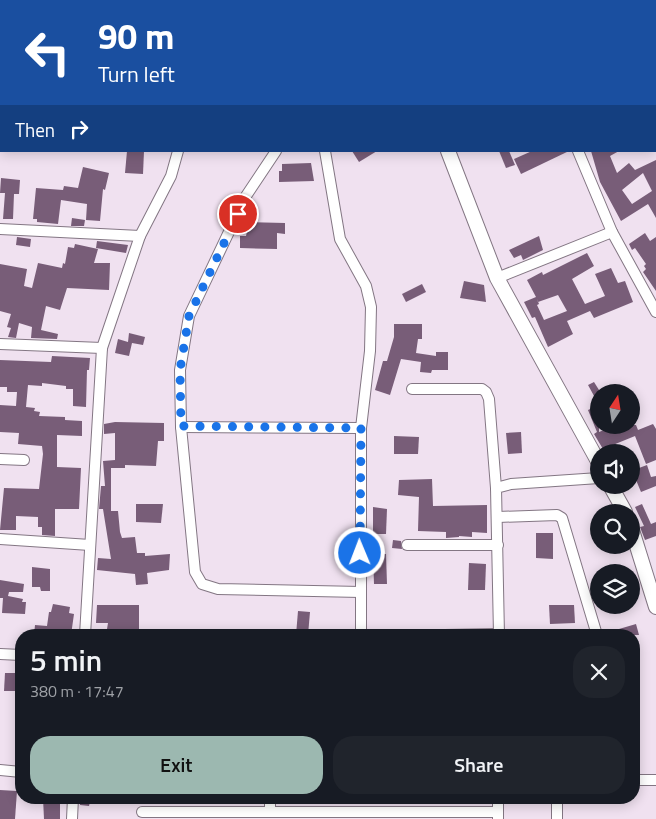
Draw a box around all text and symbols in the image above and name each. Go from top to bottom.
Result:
text: 90 m [98,9,174,63]
icon: left [15,20,80,85]
text: Turn left [98,57,175,91]
text: Then [15,115,55,144]
icon: right [65,115,93,143]
pin [217,193,259,235]
icon: arrive [224,200,252,228]
north arrow [590,384,640,434]
map controls [590,384,640,614]
button: sound [590,444,640,494]
button: search [590,504,640,554]
position arrow [333,526,385,578]
button: layers [590,564,640,614]
text: 5 min [30,637,102,683]
button: close [573,646,625,698]
text: 380 m · 17:47 [30,679,124,703]
button: Exit [30,736,323,794]
button: Share [333,736,625,794]

